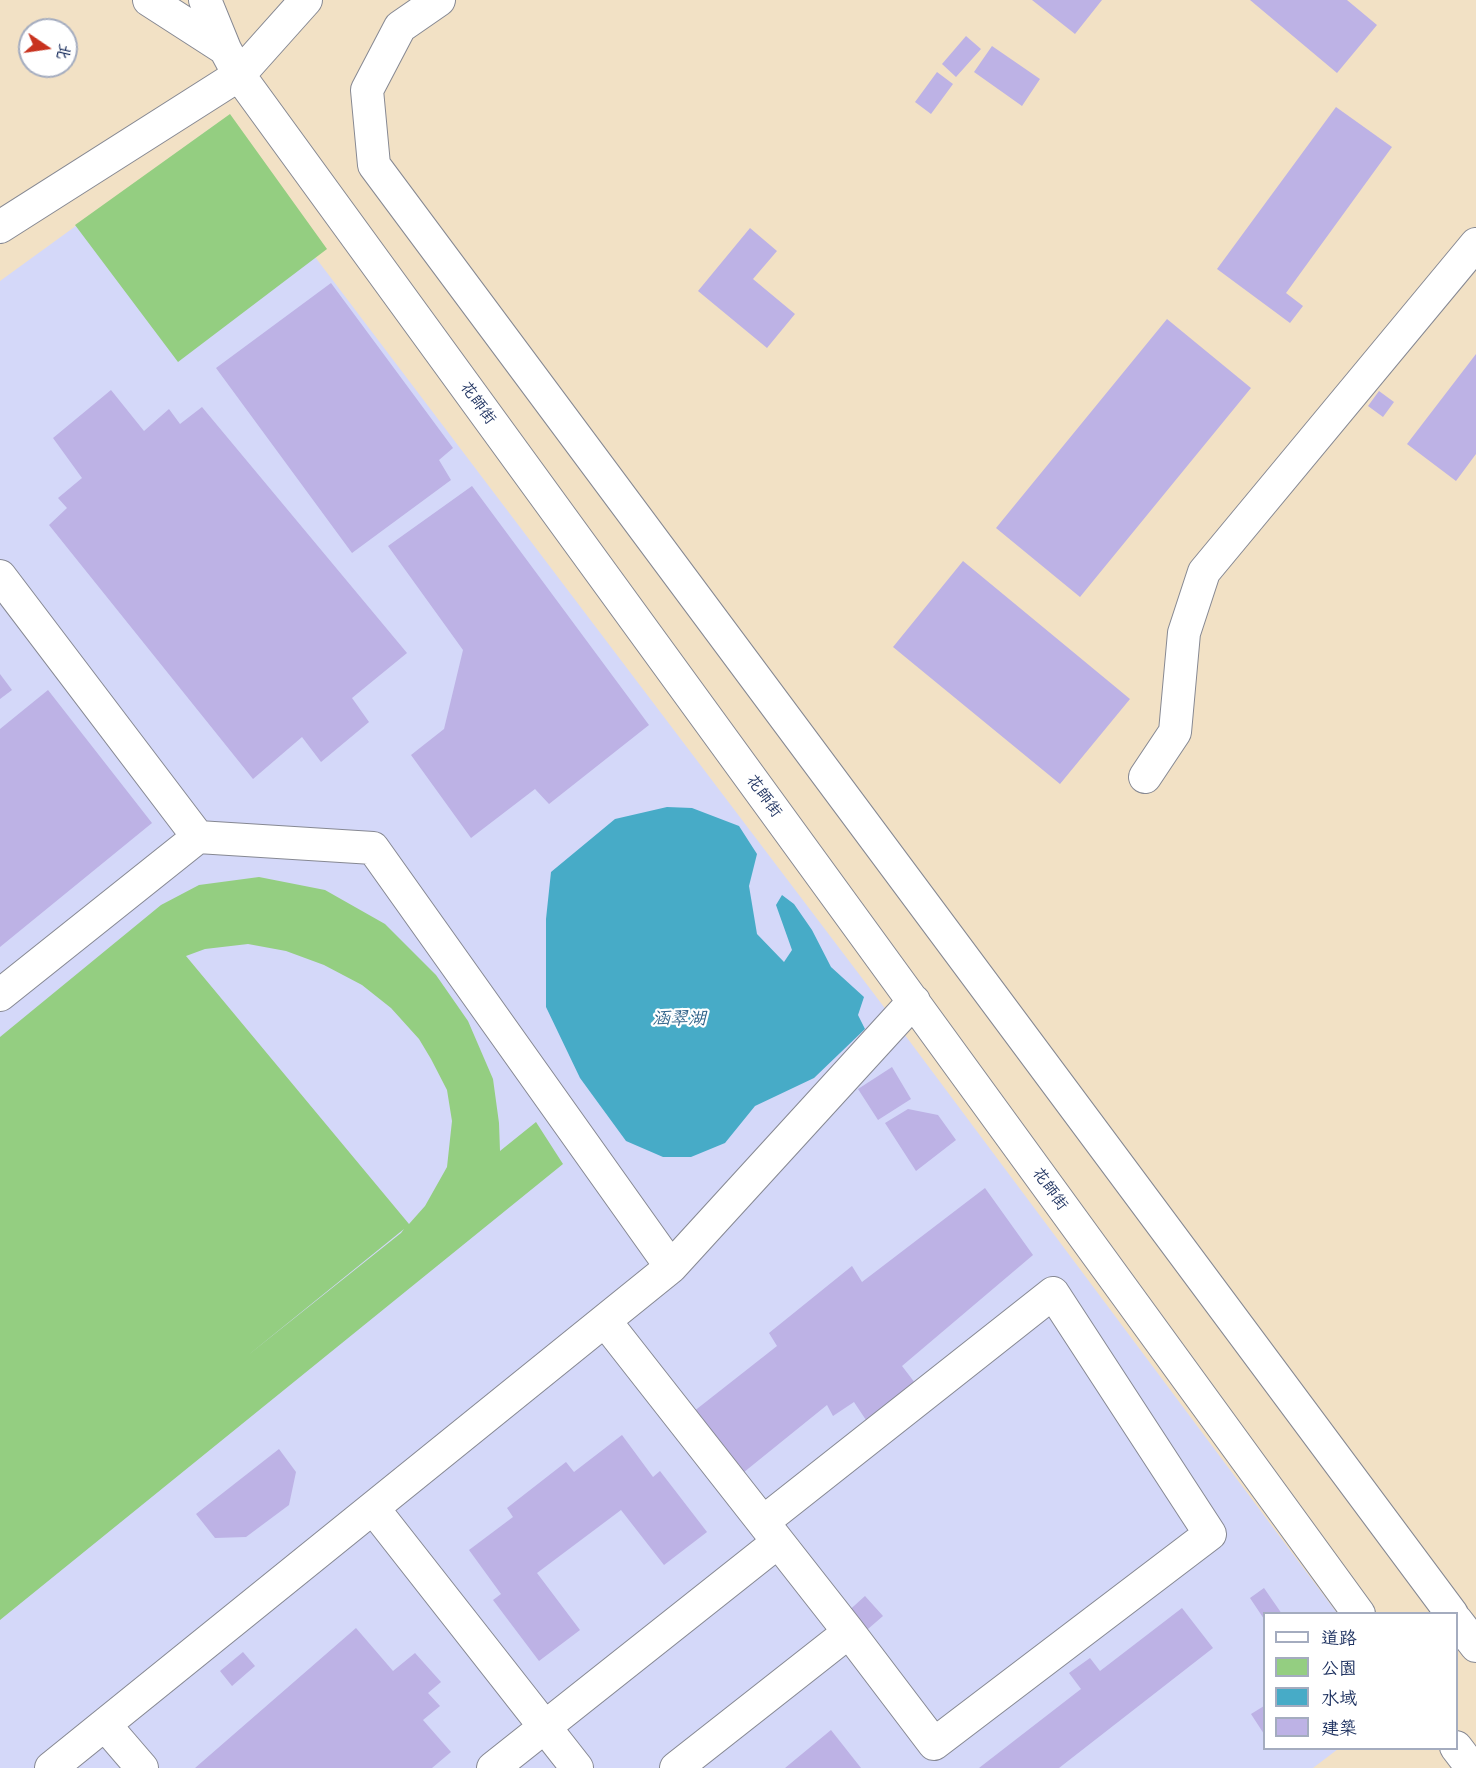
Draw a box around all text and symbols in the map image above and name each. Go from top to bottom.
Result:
north arrow [18,18,78,78]
text: 北 [53,42,74,61]
street label: 花師街 [456,378,500,428]
street label: 花師街 [742,771,786,821]
water label: 涵翠湖 [652,1008,706,1030]
street label: 花師街 [1028,1164,1072,1214]
legend [1263,1612,1458,1750]
text: 道路 [1321,1628,1357,1649]
text: 公園 [1321,1658,1357,1679]
text: 水域 [1321,1688,1357,1709]
text: 建築 [1321,1718,1357,1739]

